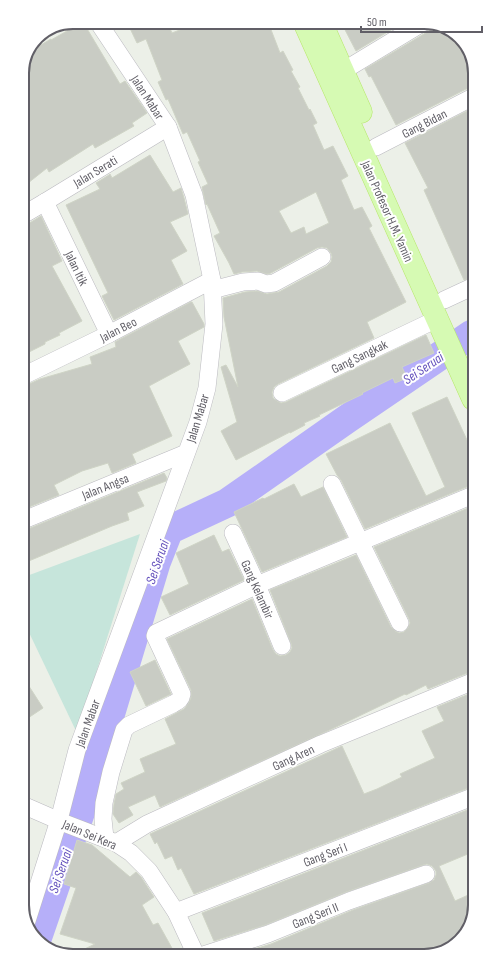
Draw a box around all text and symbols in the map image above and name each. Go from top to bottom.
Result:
scale bar [361,8,482,34]
text: 50 m [367,15,387,30]
street label: Jalan Mabar [126,72,168,123]
street label: Gang Bidan [399,106,450,142]
street label: Jalan Serati [70,153,120,192]
street label: Jalan Profesor H.M. Yamin [357,157,417,265]
street label: Jalan Itik [60,248,91,288]
street label: Jalan Beo [96,314,140,346]
street label: Gang Sangkak [329,336,390,377]
water label: Sei Seruai [400,348,447,388]
street label: Jalan Mabar [183,392,213,445]
street label: Jalan Angsa [79,470,131,504]
water label: Sei Seruai [142,538,173,586]
street label: Gang Kelambir [237,558,277,621]
street label: Jalan Mabar [72,697,104,750]
street label: Gang Aren [270,741,317,775]
street label: Jalan Sei Kera [59,816,119,854]
street label: Gang Seri I [301,839,350,871]
water label: Sei Seruai [45,847,76,895]
street label: Gang Seri II [290,899,341,932]

